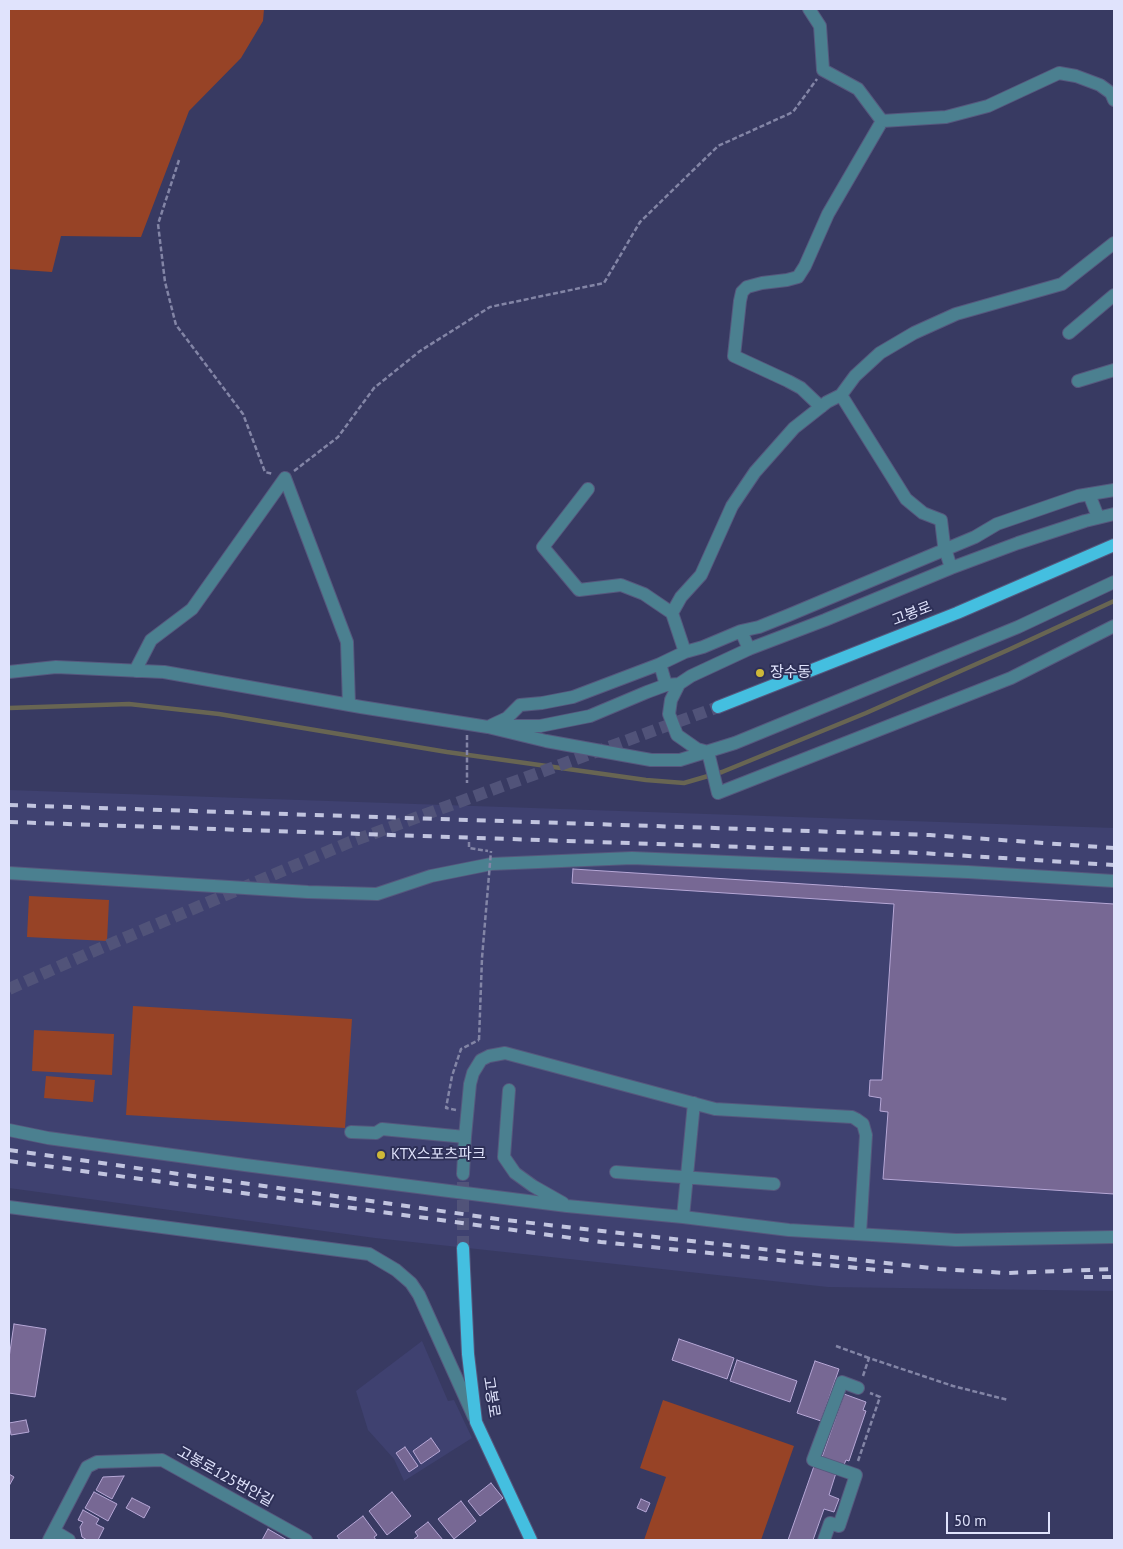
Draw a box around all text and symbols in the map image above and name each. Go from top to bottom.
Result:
street label: 고봉로 [889,598,935,630]
place label: 장수동 [770,664,811,682]
marker: 장수동 [754,667,766,679]
place label: KTX스포츠파크 [391,1146,486,1164]
marker: KTX스포츠파크 [375,1149,387,1161]
street label: 고봉로 [479,1375,503,1419]
street label: 고봉로125번안길 [174,1443,276,1511]
scale bar [948,1502,1052,1534]
text: 50 m [954,1511,987,1530]

